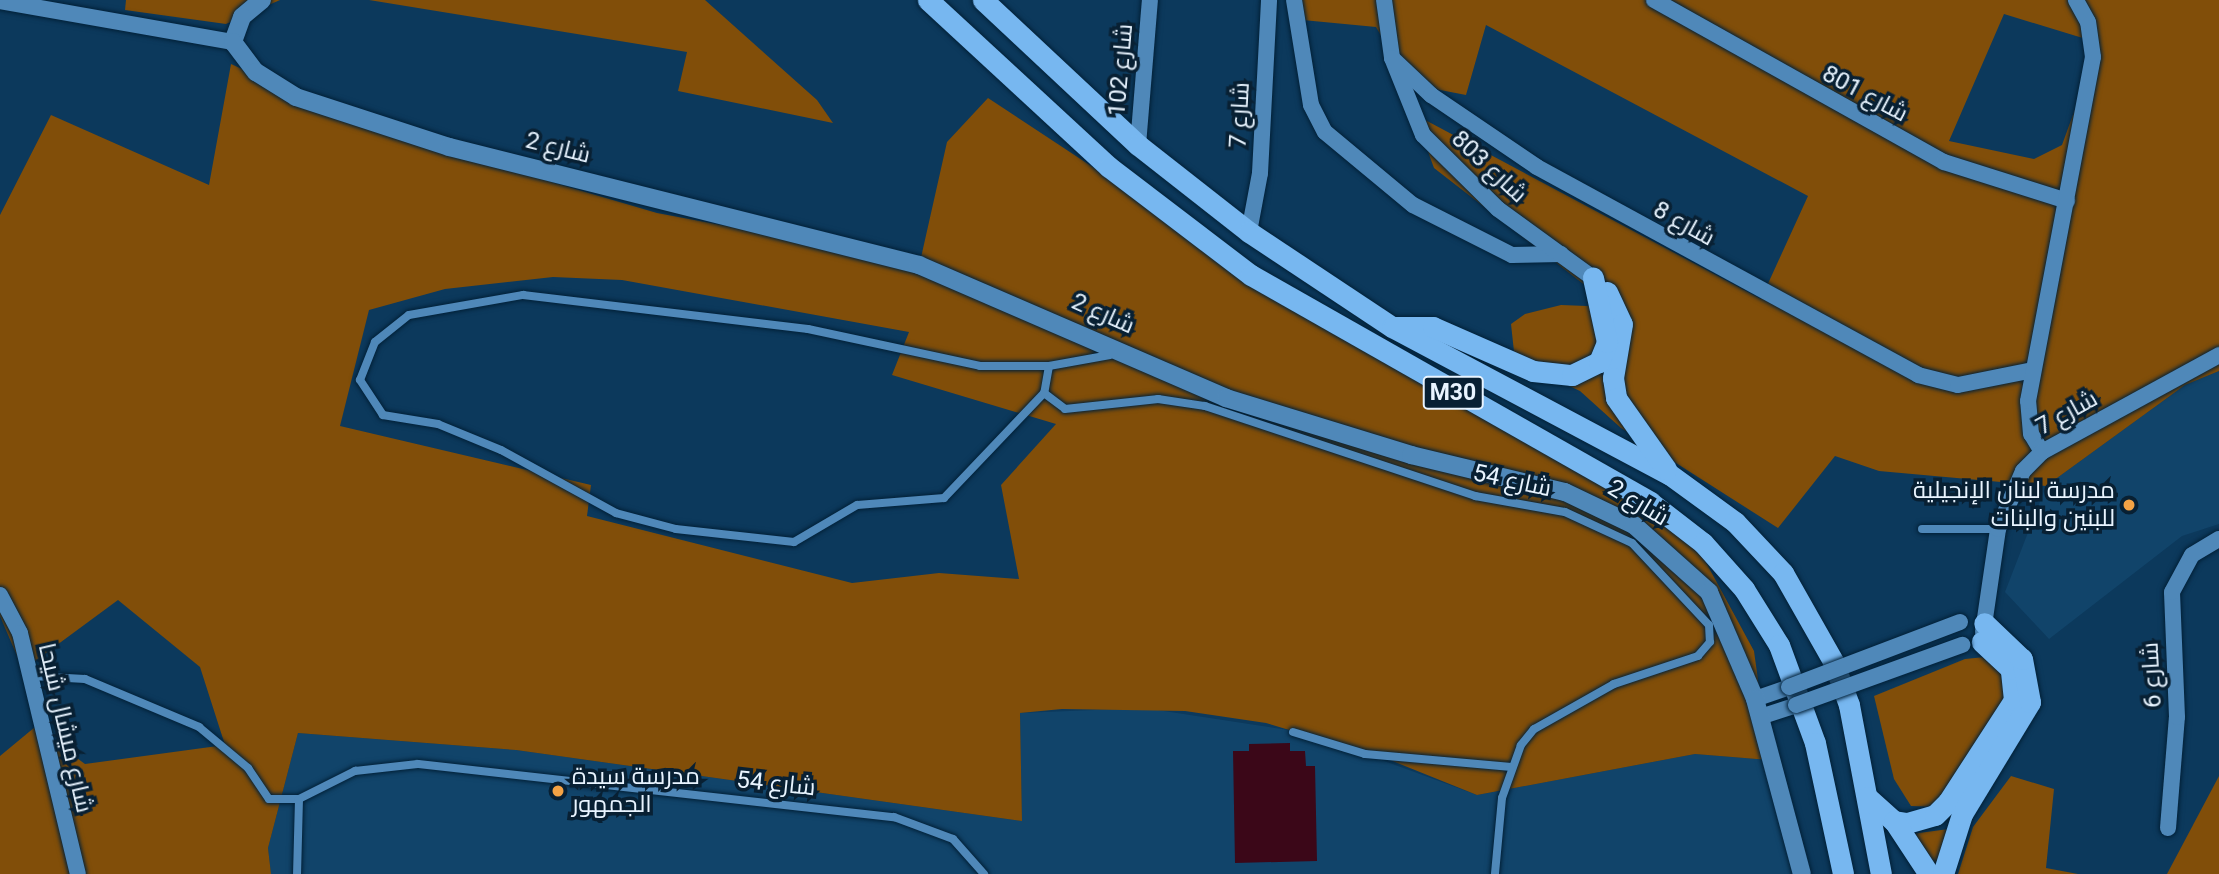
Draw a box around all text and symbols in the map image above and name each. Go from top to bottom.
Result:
street label: شارع 102 [1103,22,1139,118]
street label: شارع 801 [1817,59,1913,129]
street label: شارع 7 [1224,81,1256,149]
street label: شارع 803 [1445,125,1533,209]
street label: شارع 2 [523,126,593,170]
street label: شارع 8 [1648,195,1720,253]
street label: شارع 2 [1067,287,1139,341]
road number: M30 [1422,374,1484,412]
street label: شارع 7 [2031,384,2103,442]
street label: شارع 54 [1470,459,1554,503]
street label: شارع 2 [1602,474,1674,532]
place label: مدرسة لبنان الإنجيلية للبنين والبنات [1913,477,2115,533]
marker: مدرسة لبنان الإنجيلية للبنين والبنات [2121,497,2137,513]
street label: شارع ميشال شيحا [32,640,98,816]
street label: شارع 6 [2136,641,2168,709]
place label: مدرسة سيدة الجمهور [572,763,700,819]
street label: شارع 54 [735,766,817,802]
marker: مدرسة سيدة الجمهور [550,783,566,799]

